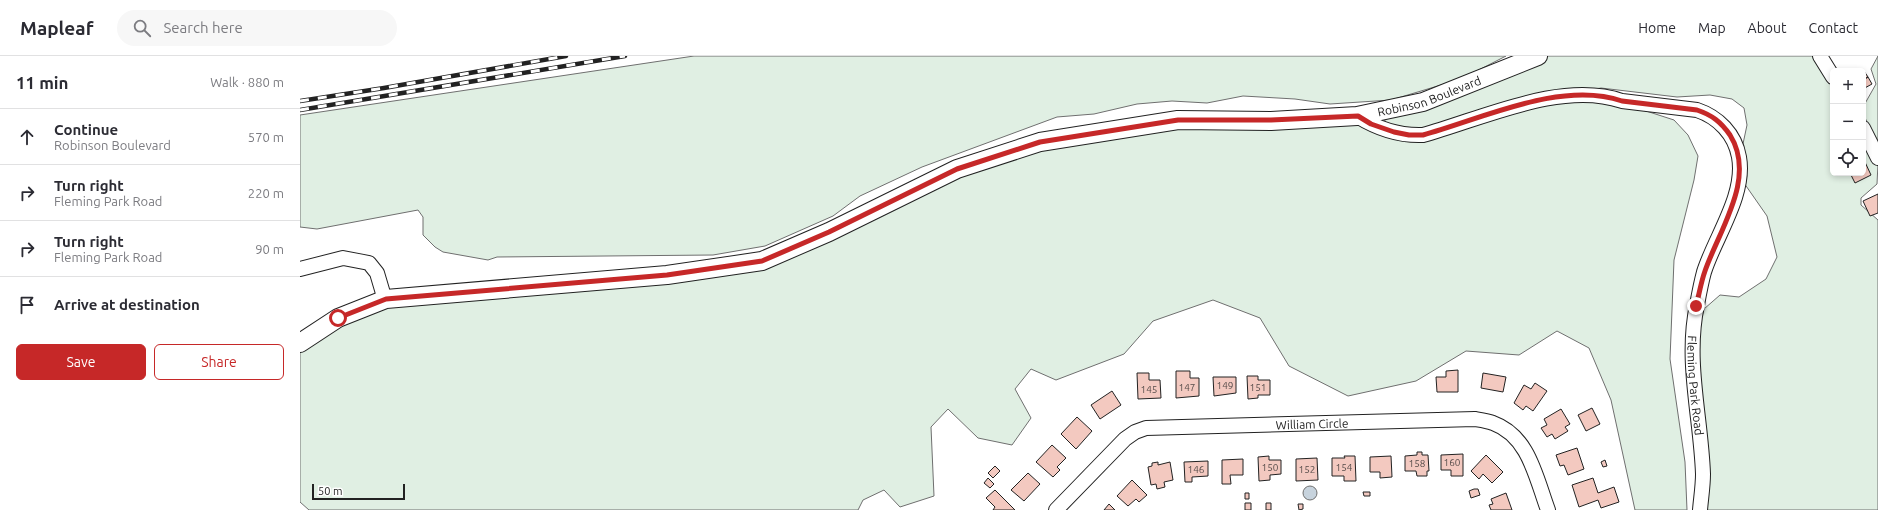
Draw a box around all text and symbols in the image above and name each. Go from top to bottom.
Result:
search box [117,10,397,46]
text: Mapleaf [20,17,93,39]
icon: search [131,17,153,39]
text: Search here [163,19,243,36]
text: Home [1638,20,1676,36]
text: Map [1698,20,1726,36]
text: About [1748,20,1787,36]
text: Contact [1809,20,1858,36]
map controls [1830,68,1866,176]
button: + [1830,68,1866,104]
text: 11 min [16,73,69,92]
street label: Robinson Boulevard [1376,73,1483,118]
text: Walk · 880 m [210,75,284,89]
button: − [1830,104,1866,140]
text: Continue [54,121,118,138]
icon: ahead [16,126,38,148]
text: 570 m [248,130,284,144]
text: Robinson Boulevard [54,138,171,152]
button: locate [1830,140,1866,176]
text: Turn right [54,177,124,194]
icon: right [16,182,38,204]
text: 220 m [248,186,284,200]
text: Fleming Park Road [54,194,162,208]
text: Turn right [54,233,124,250]
icon: right [16,238,38,260]
text: 90 m [255,242,284,256]
text: Fleming Park Road [54,250,162,264]
icon: arrive [16,294,38,316]
text: Arrive at destination [54,296,200,313]
route end [1687,297,1705,315]
route start [329,309,347,327]
street label: Fleming Park Road [1686,335,1706,436]
button: Save [16,344,146,380]
button: Share [154,344,284,380]
house number: 149 [1217,380,1233,391]
house number: 147 [1179,382,1195,393]
house number: 151 [1250,382,1266,393]
house number: 145 [1141,384,1157,395]
street label: William Circle [1275,416,1349,431]
house number: 160 [1444,457,1461,468]
house number: 158 [1409,458,1426,469]
house number: 150 [1262,462,1279,473]
house number: 154 [1336,462,1353,473]
house number: 146 [1188,464,1205,475]
house number: 152 [1299,464,1315,475]
scale bar [312,482,405,501]
text: 50 m [318,485,342,497]

